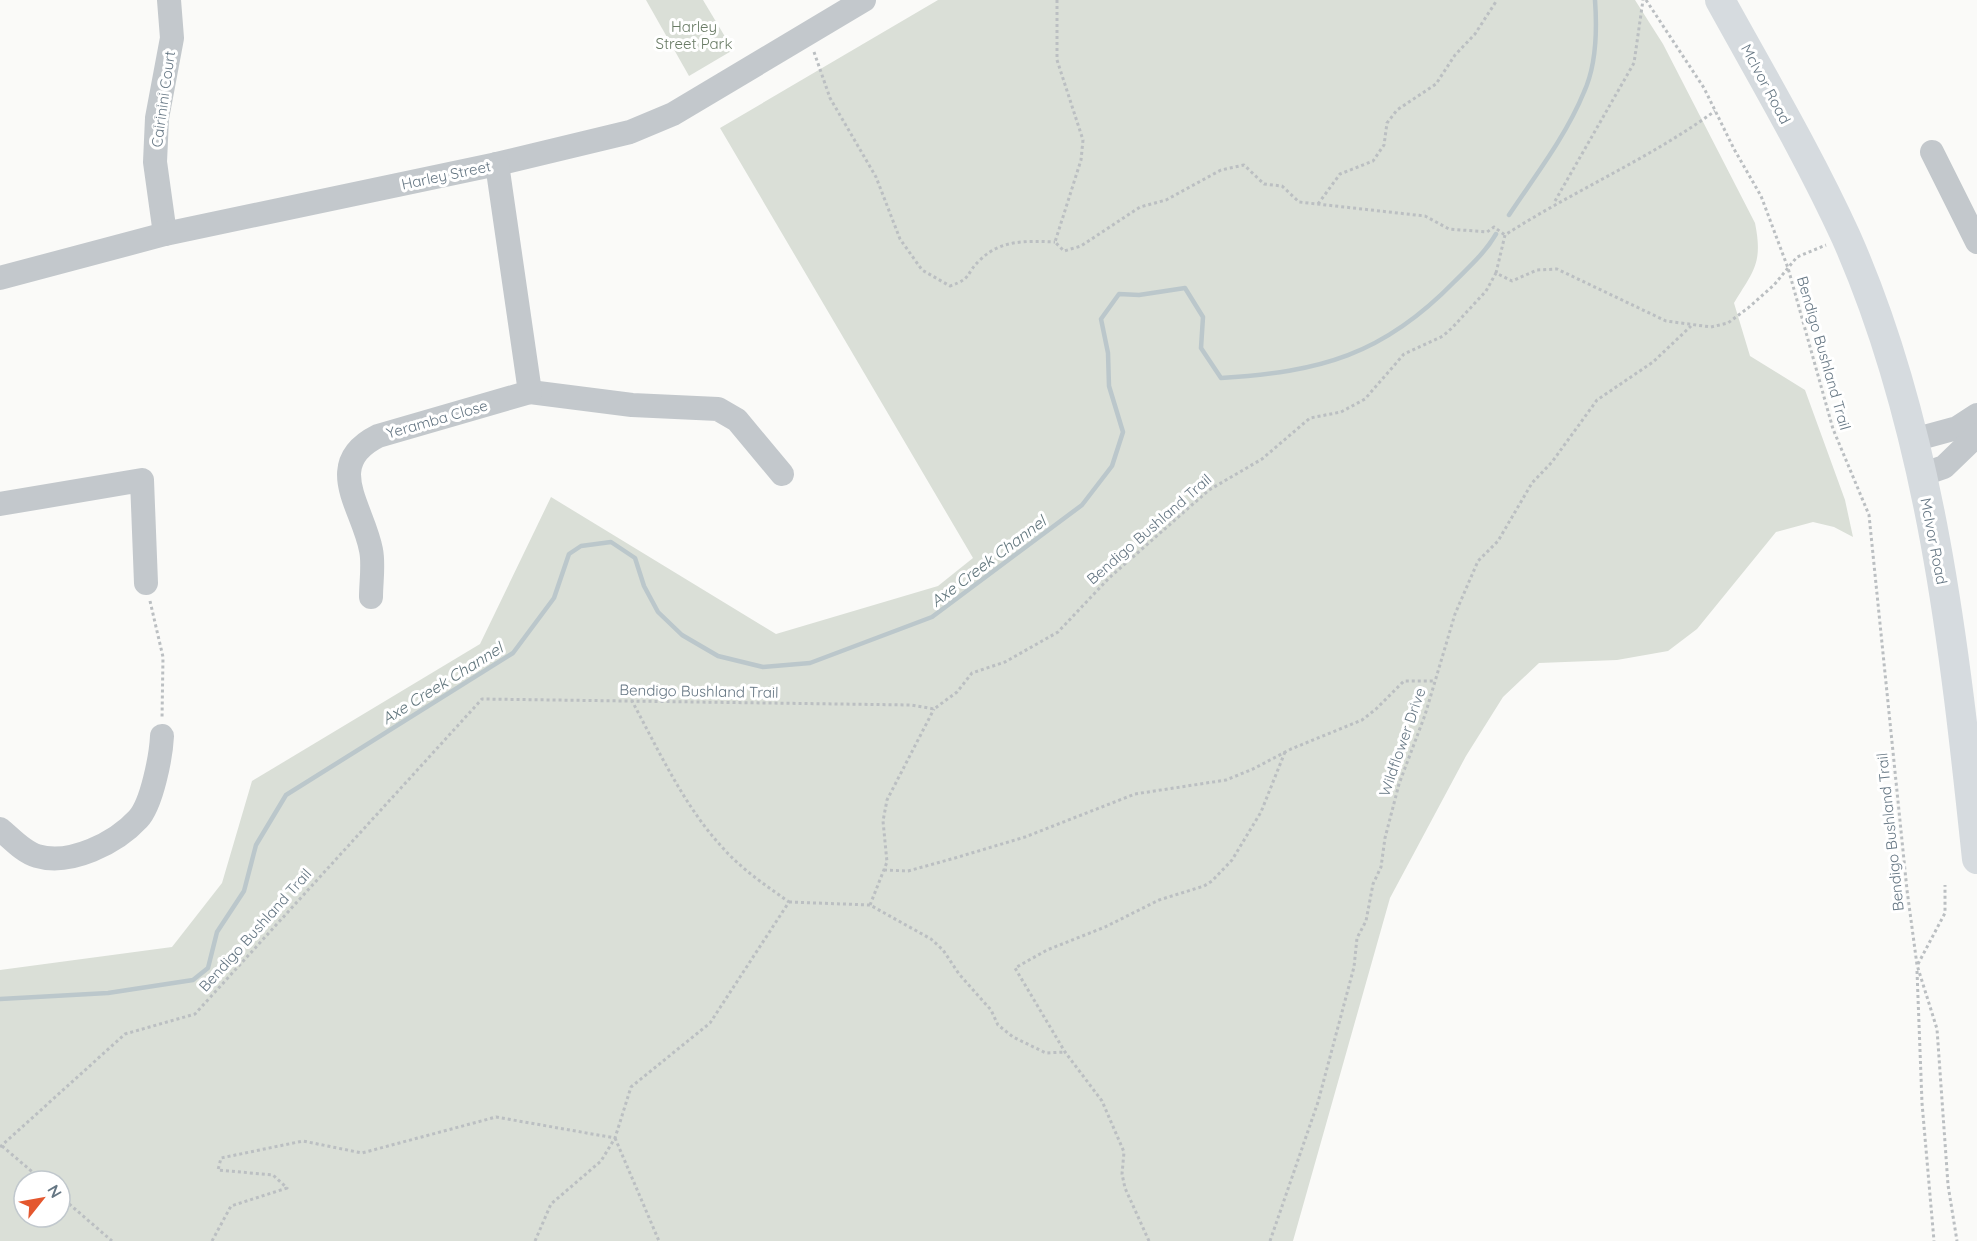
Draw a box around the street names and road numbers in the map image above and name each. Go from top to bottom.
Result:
street label: McIvor Road [1737,41,1795,127]
street label: Cairinini Court [147,50,179,148]
street label: Harley Street [400,156,492,194]
street label: Bendigo Bushland Trail [1793,274,1855,432]
street label: Yeramba Close [384,395,490,443]
street label: Bendigo Bushland Trail [1083,470,1215,588]
street label: McIvor Road [1916,496,1952,586]
street label: Bendigo Bushland Trail [619,680,779,702]
street label: Wildflower Drive [1375,685,1429,799]
street label: Bendigo Bushland Trail [1872,752,1908,912]
street label: Bendigo Bushland Trail [195,864,315,996]

